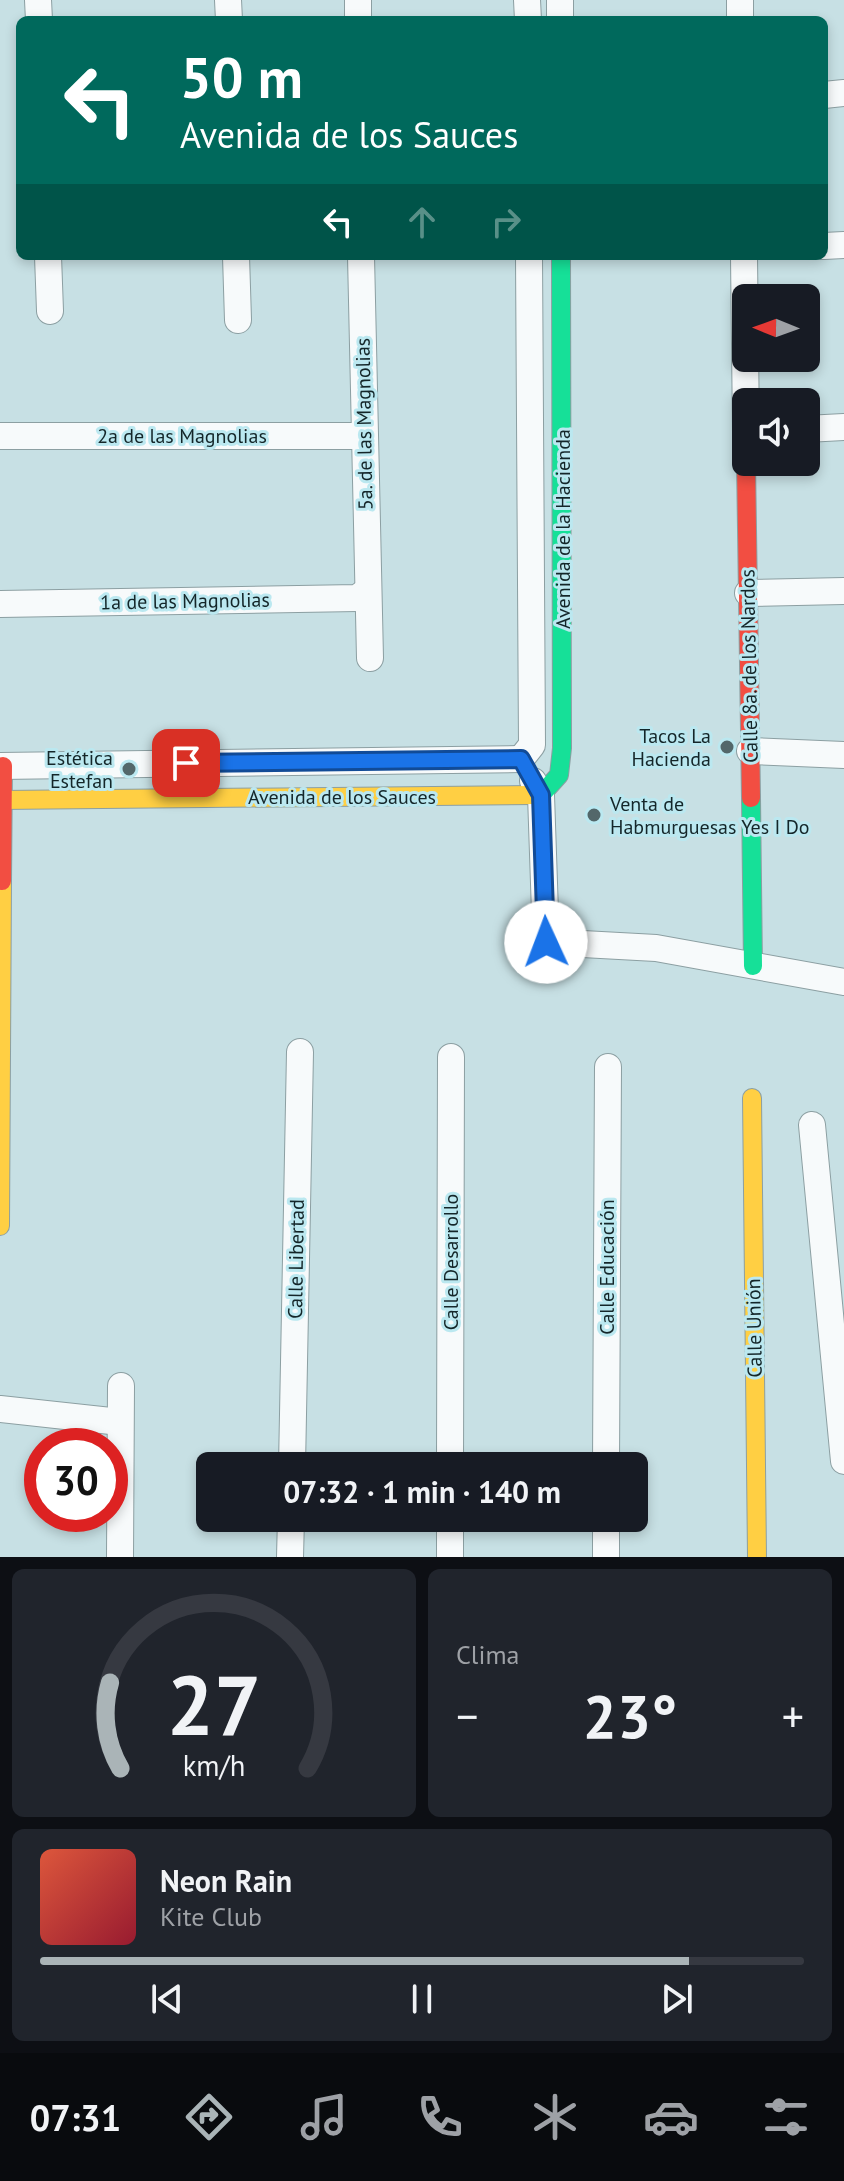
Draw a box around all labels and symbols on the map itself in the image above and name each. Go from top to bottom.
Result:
north arrow [732,284,820,372]
street label: 5a. de las Magnolias [349,338,379,510]
street label: 2a de las Magnolias [97,423,267,449]
street label: Avenida de la Hacienda [550,429,576,629]
street label: Calle 8a. de los Nardos [734,569,764,763]
street label: 1a de las Magnolias [100,587,270,615]
place label: Tacos La Hacienda [631,723,711,772]
pin [152,729,220,797]
marker: Tacos La Hacienda [718,738,736,756]
place label: Estética Estefan [46,745,113,794]
marker: Estética Estefan [120,760,138,778]
street label: Avenida de los Sauces [248,784,436,810]
place label: Venta de Habmurguesas Yes I Do [609,791,810,840]
marker: Venta de Habmurguesas Yes I Do [585,806,603,824]
position arrow [504,900,588,984]
street label: Calle Desarrollo [438,1194,464,1330]
street label: Calle Libertad [282,1199,310,1319]
street label: Calle Educación [594,1199,620,1335]
street label: Calle Unión [740,1278,768,1378]
speed limit sign: 30 [24,1428,128,1532]

